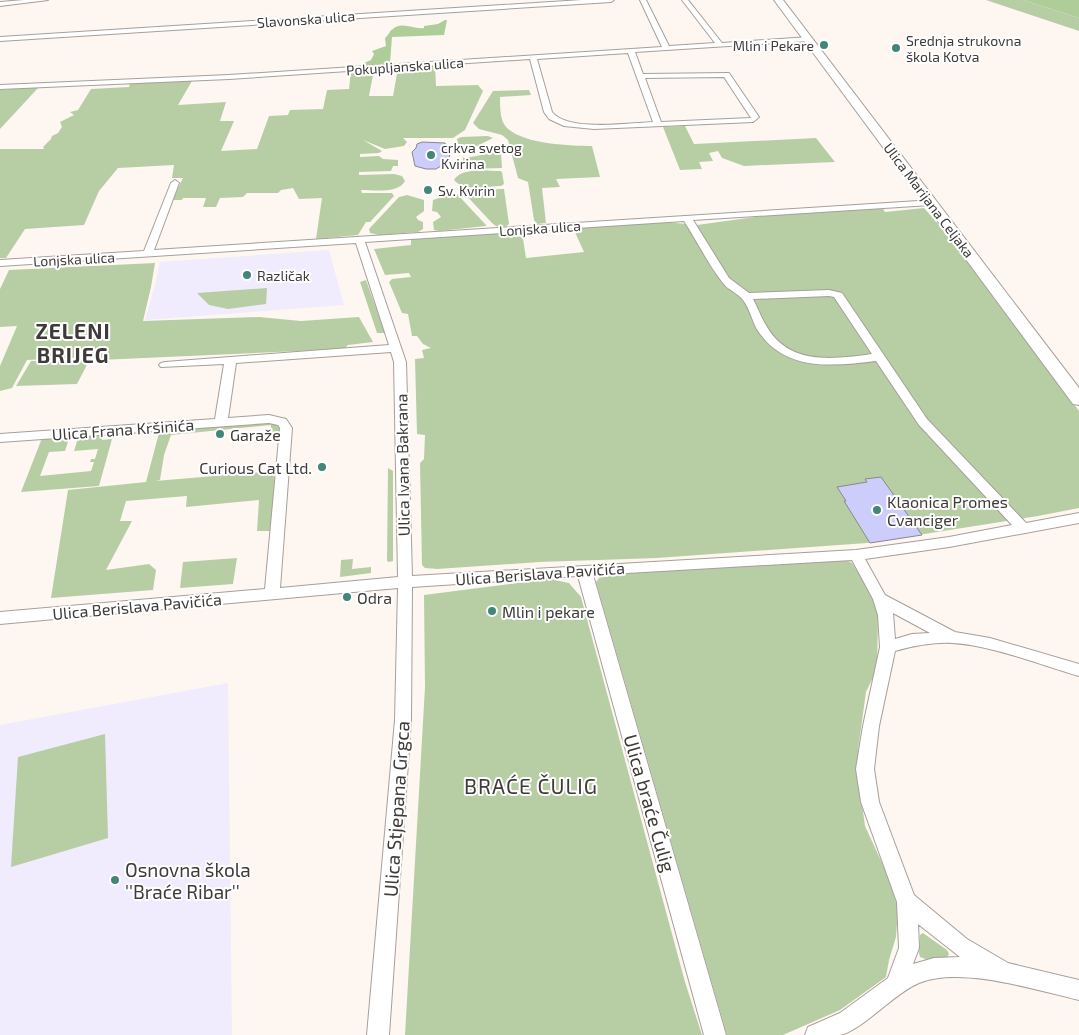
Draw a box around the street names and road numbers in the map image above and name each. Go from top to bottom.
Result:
street label: Slavonska ulica [256,7,356,31]
street label: Pokupljanska ulica [346,53,464,79]
street label: Ulica Marijana Celjaka [880,139,978,261]
street label: Lonjska ulica [499,217,581,239]
street label: Lonjska ulica [33,248,115,270]
street label: Ulica Ivana Bakrana [391,393,413,537]
street label: Ulica Frana Kršinića [51,415,195,443]
street label: Ulica Berislava Pavičića [455,558,625,588]
street label: Ulica Berislava Pavičića [52,589,222,623]
street label: Ulica Stjepana Grgca [378,720,414,898]
street label: Ulica braće Čulig [619,732,681,875]

